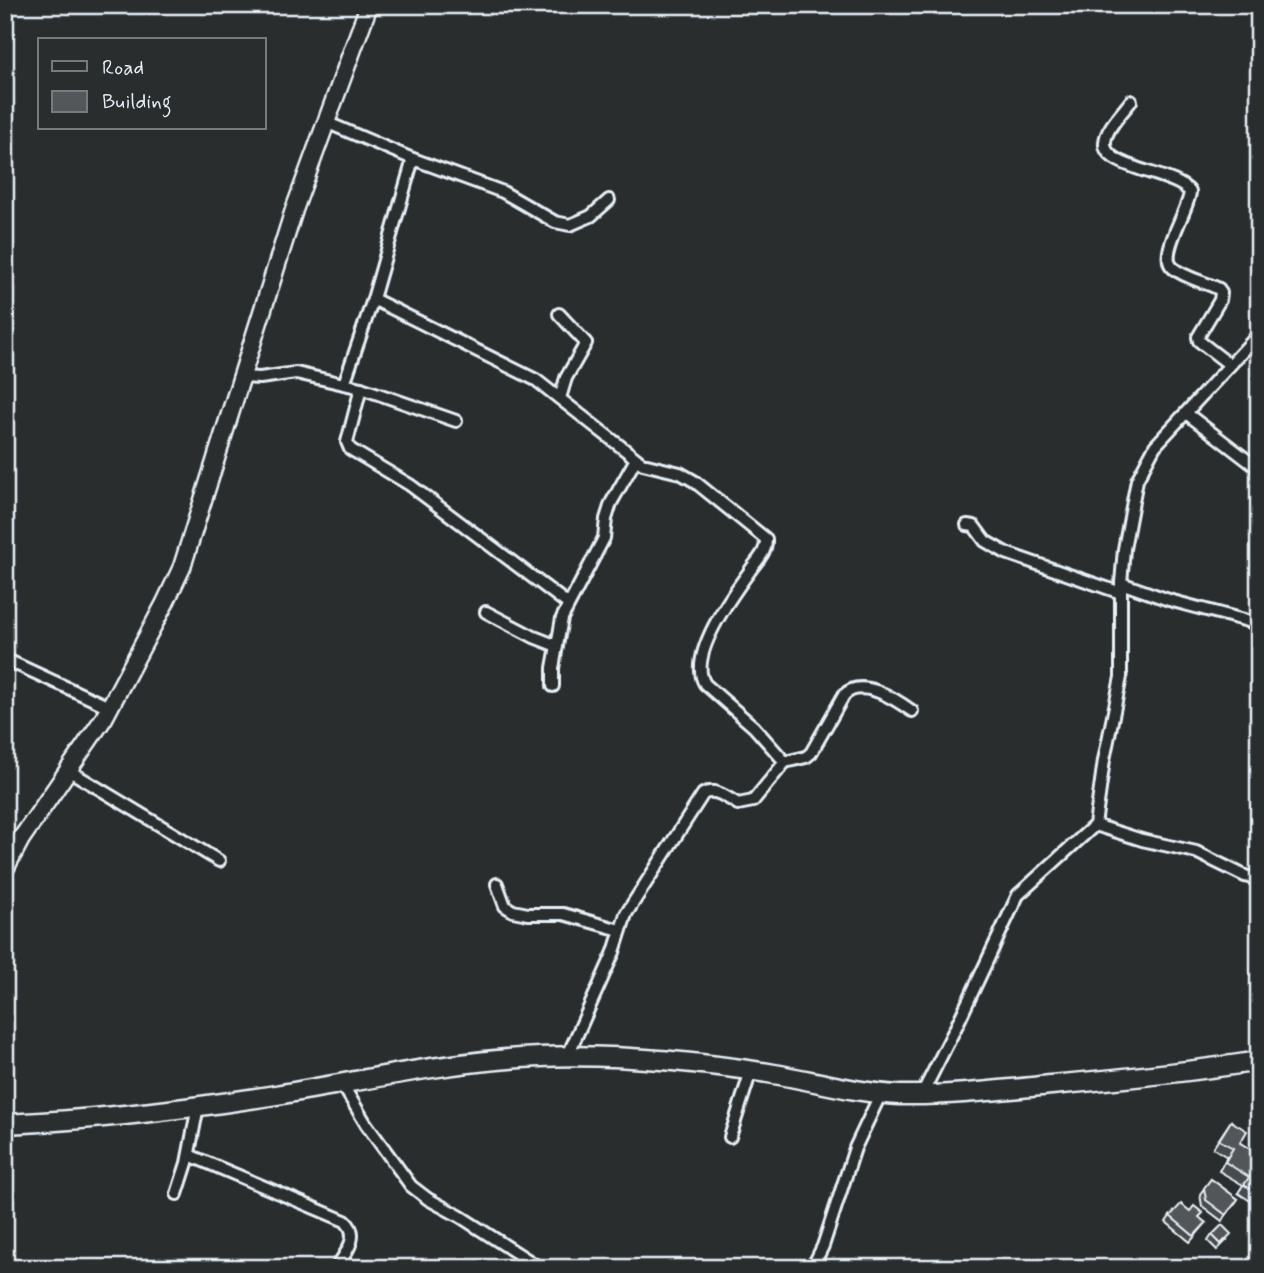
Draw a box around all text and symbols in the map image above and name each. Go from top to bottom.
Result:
legend [38,38,266,130]
text: Road [102,54,144,82]
text: Building [102,88,172,118]

